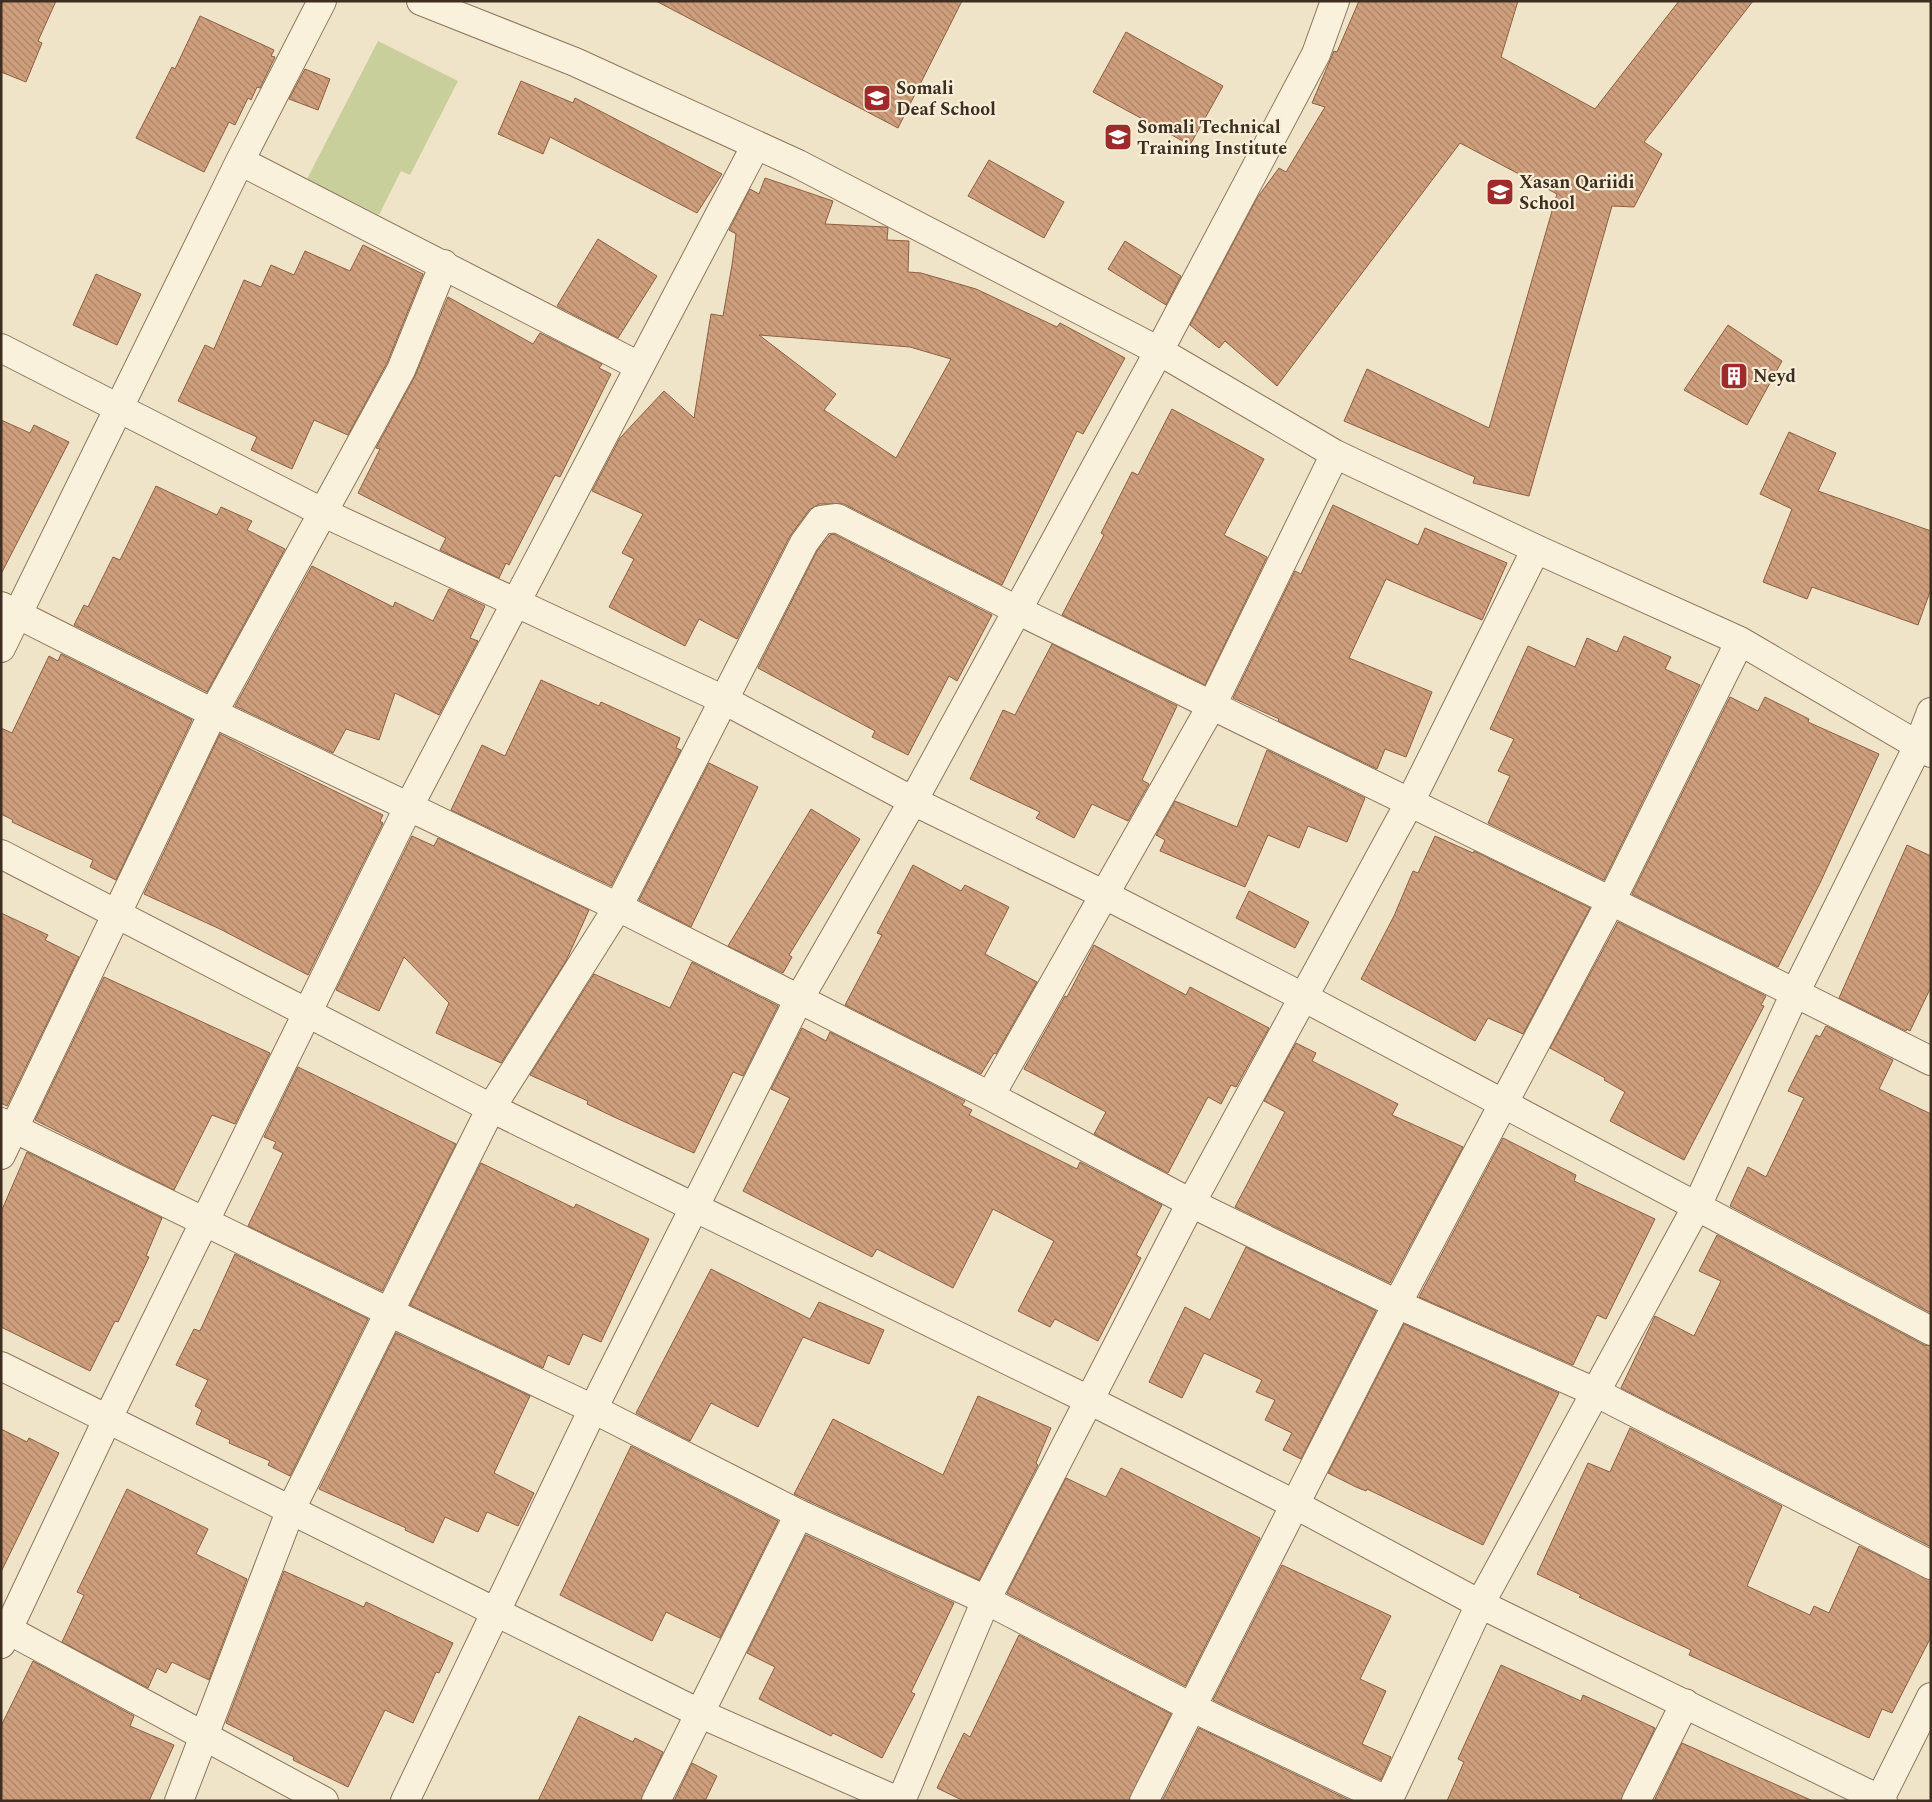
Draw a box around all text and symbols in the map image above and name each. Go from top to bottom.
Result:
place label: Somali Deaf School [896,75,996,123]
school or university icon: Somali Deaf School [862,83,892,113]
place label: Somali Technical Training Institute [1137,114,1287,162]
school or university icon: Somali Technical Training Institute [1103,122,1133,152]
place label: Xasan Qariidi School [1519,169,1635,217]
school or university icon: Xasan Qariidi School [1485,177,1515,207]
building icon: Neyd [1719,361,1749,391]
place label: Neyd [1753,363,1796,390]

